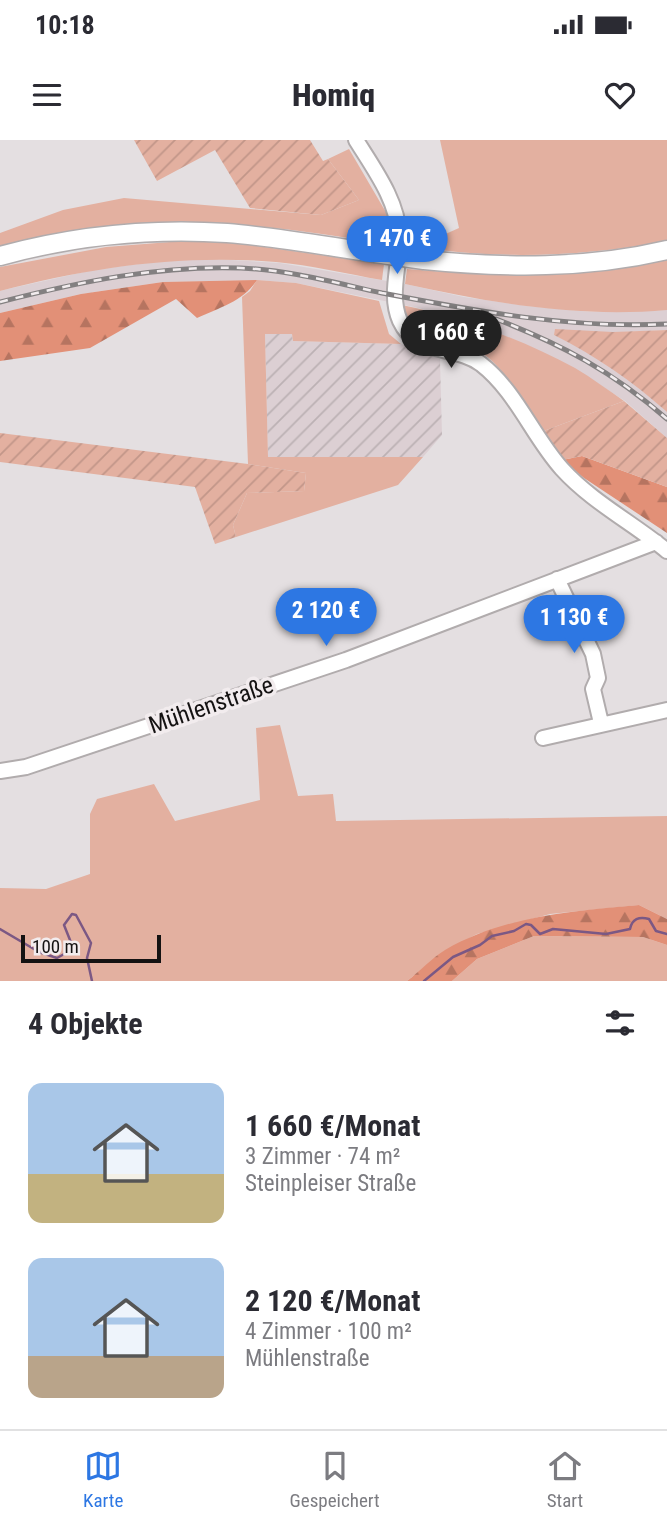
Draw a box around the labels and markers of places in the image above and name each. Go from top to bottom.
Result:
pin: 1 470 € [332,216,462,276]
pin: 1 660 € [386,310,516,370]
pin: 2 120 € [261,588,391,648]
pin: 1 130 € [509,596,639,655]

